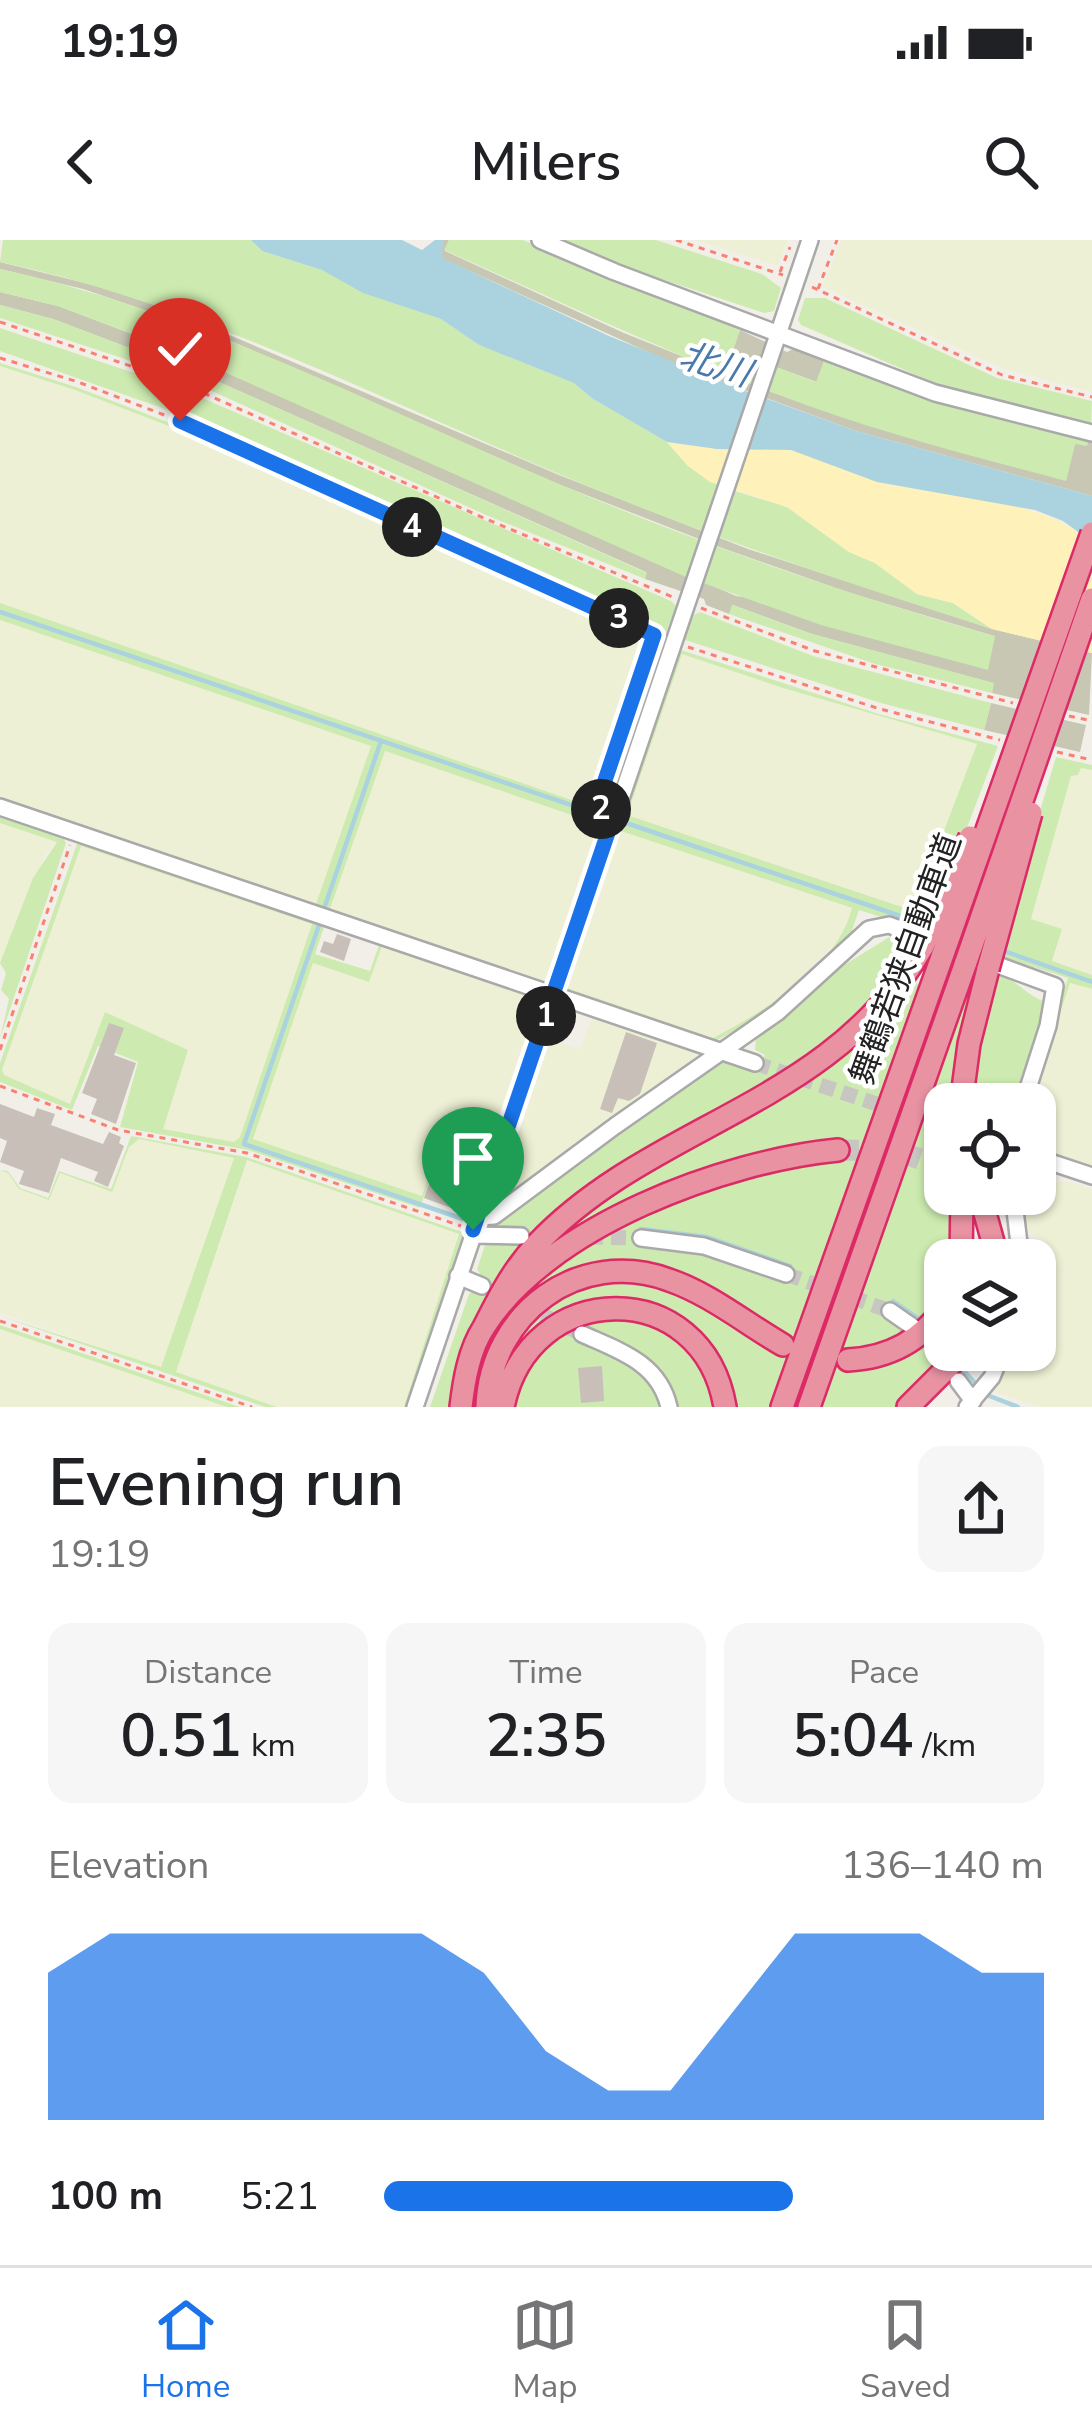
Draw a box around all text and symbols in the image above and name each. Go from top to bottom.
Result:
text: 19:19 [60,12,179,73]
text: Milers [471,125,621,199]
icon: back [48,129,114,195]
icon: search [978,129,1044,195]
pin [129,298,231,421]
icon: check [147,316,213,382]
water label: 北川 [673,331,760,400]
pin: 4 [382,497,442,557]
text: 4 [402,504,422,549]
pin: 3 [589,588,649,648]
text: 3 [609,595,629,640]
pin: 2 [571,779,631,839]
text: 2 [591,786,611,831]
street label: 舞鶴若狭自動車道 [840,827,972,1091]
pin: 1 [516,986,576,1046]
text: 1 [536,993,556,1038]
map controls [924,1083,1056,1371]
button: locate [924,1083,1056,1215]
pin [422,1107,524,1230]
icon: arrive [440,1125,506,1191]
button: layers [924,1239,1056,1371]
text: Evening run [48,1438,404,1528]
button: share [918,1446,1044,1572]
text: 19:19 [48,1528,151,1581]
text: Distance [144,1650,272,1695]
text: Time [509,1650,583,1695]
text: Pace [849,1650,919,1695]
text: 0.51 [120,1695,243,1777]
text: 2:35 [485,1695,607,1777]
text: 5:04 [792,1695,914,1777]
text: km [243,1723,296,1768]
text: /km [914,1723,976,1768]
text: Elevation [48,1839,209,1892]
text: 136–140 m [841,1839,1044,1892]
text: 100 m [48,2170,163,2223]
text: 5:21 [240,2170,319,2223]
tab: Home [141,2292,230,2409]
tab: Map [512,2292,578,2409]
tab: Saved [860,2292,951,2409]

